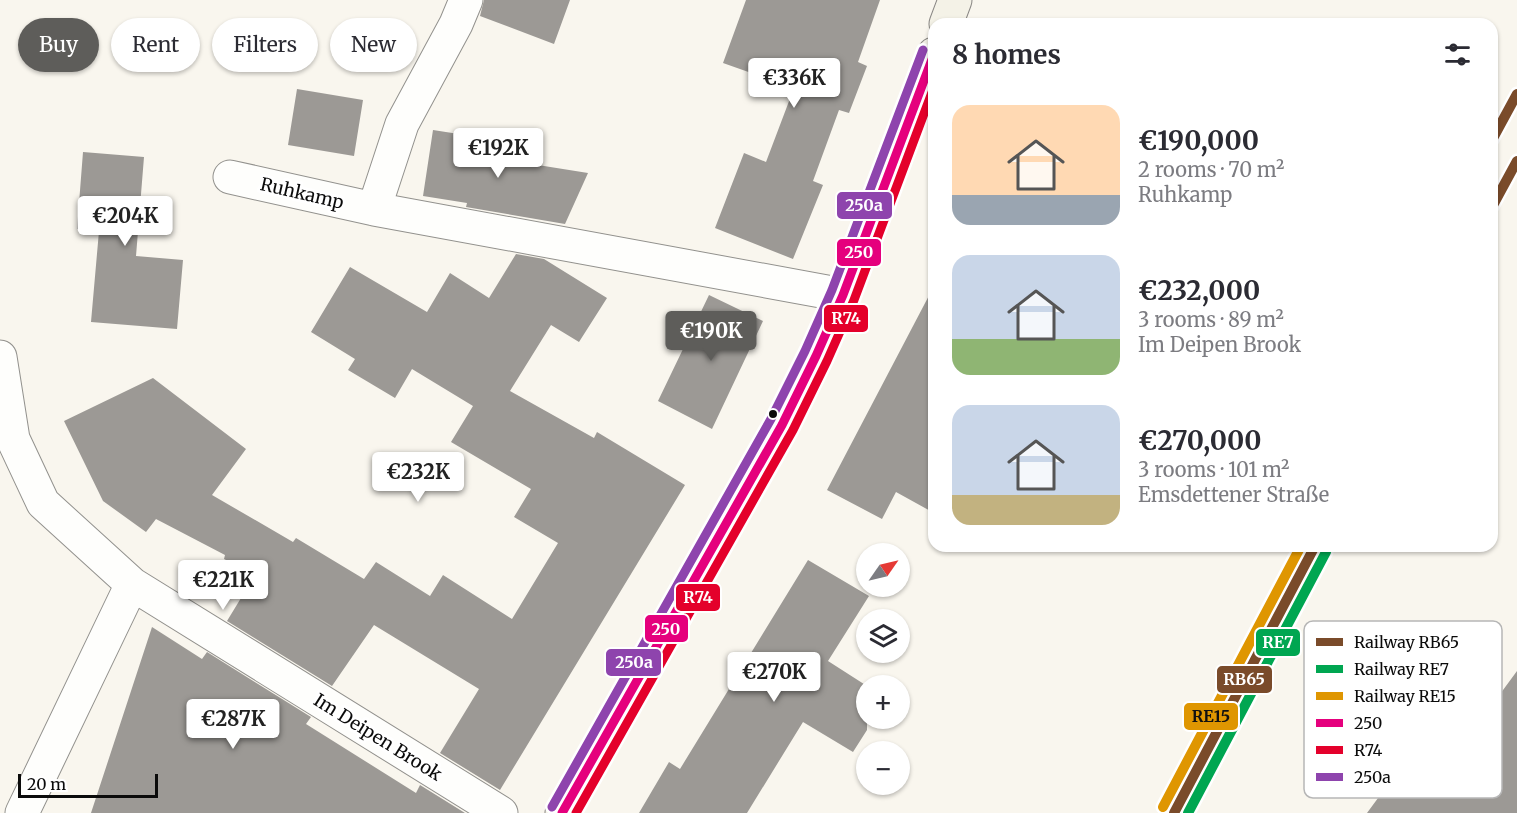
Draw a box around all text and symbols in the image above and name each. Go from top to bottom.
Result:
chip: Buy [18,18,99,72]
chip: Rent [111,18,200,72]
chip: Filters [212,18,318,72]
chip: New [330,18,417,72]
text: 8 homes [952,38,1061,71]
icon: filters [1441,38,1474,71]
pin: €336K [752,58,836,109]
text: €336K [762,65,826,90]
text: €190,000 [1138,124,1259,157]
pin: €192K [456,128,540,179]
icon: home [1000,129,1072,201]
text: €192K [467,135,529,160]
text: 2 rooms · 70 m² [1138,157,1284,182]
street label: Ruhkamp [258,172,346,214]
text: Ruhkamp [1138,182,1232,207]
line badge: 250a [836,191,893,220]
text: 250a [845,195,883,215]
pin: €204K [83,196,167,247]
text: €204K [92,203,158,228]
line badge: 250 [836,238,882,267]
text: 250 [845,242,873,262]
text: €232,000 [1138,274,1260,307]
icon: home [1000,279,1072,351]
line badge: R74 [823,304,869,333]
text: 3 rooms · 89 m² [1138,307,1284,332]
text: R74 [831,308,861,328]
pin: €190K [669,311,753,362]
text: €190K [679,318,743,343]
text: Im Deipen Brook [1138,332,1301,357]
unlabelled marker [767,408,779,420]
text: €270,000 [1138,424,1262,457]
icon: home [1000,429,1072,501]
pin: €232K [376,452,460,503]
text: 3 rooms · 101 m² [1138,457,1289,482]
text: €232K [386,459,450,484]
text: Emsdettener Straße [1138,482,1329,507]
north arrow [856,543,910,597]
map controls [856,543,910,795]
pin: €221K [181,560,265,611]
text: €221K [192,567,254,592]
line badge: R74 [675,583,721,612]
text: R74 [683,587,713,607]
button: layers [856,609,910,663]
line badge: 250 [644,614,689,643]
text: 250 [652,619,680,639]
legend [1304,621,1502,798]
line badge: RE7 [1255,628,1301,657]
text: RE7 [1262,632,1294,652]
text: Railway RB65 [1354,632,1459,652]
line badge: 250a [605,648,662,677]
text: 250a [615,652,653,672]
pin: €270K [732,652,816,703]
text: €270K [741,659,807,684]
text: Railway RE7 [1354,659,1449,679]
line badge: RB65 [1216,665,1273,694]
text: RB65 [1223,669,1265,689]
button: + [856,675,910,729]
text: Railway RE15 [1354,686,1456,706]
street label: Im Deipen Brook [310,688,447,786]
pin: €287K [191,699,275,750]
line badge: RE15 [1183,702,1239,731]
text: €287K [200,706,266,731]
text: RE15 [1192,706,1230,726]
text: 250 [1354,713,1382,733]
text: R74 [1354,740,1383,760]
button: − [856,741,910,795]
text: 250a [1354,767,1391,787]
scale bar [18,771,158,798]
text: 20 m [27,774,66,794]

